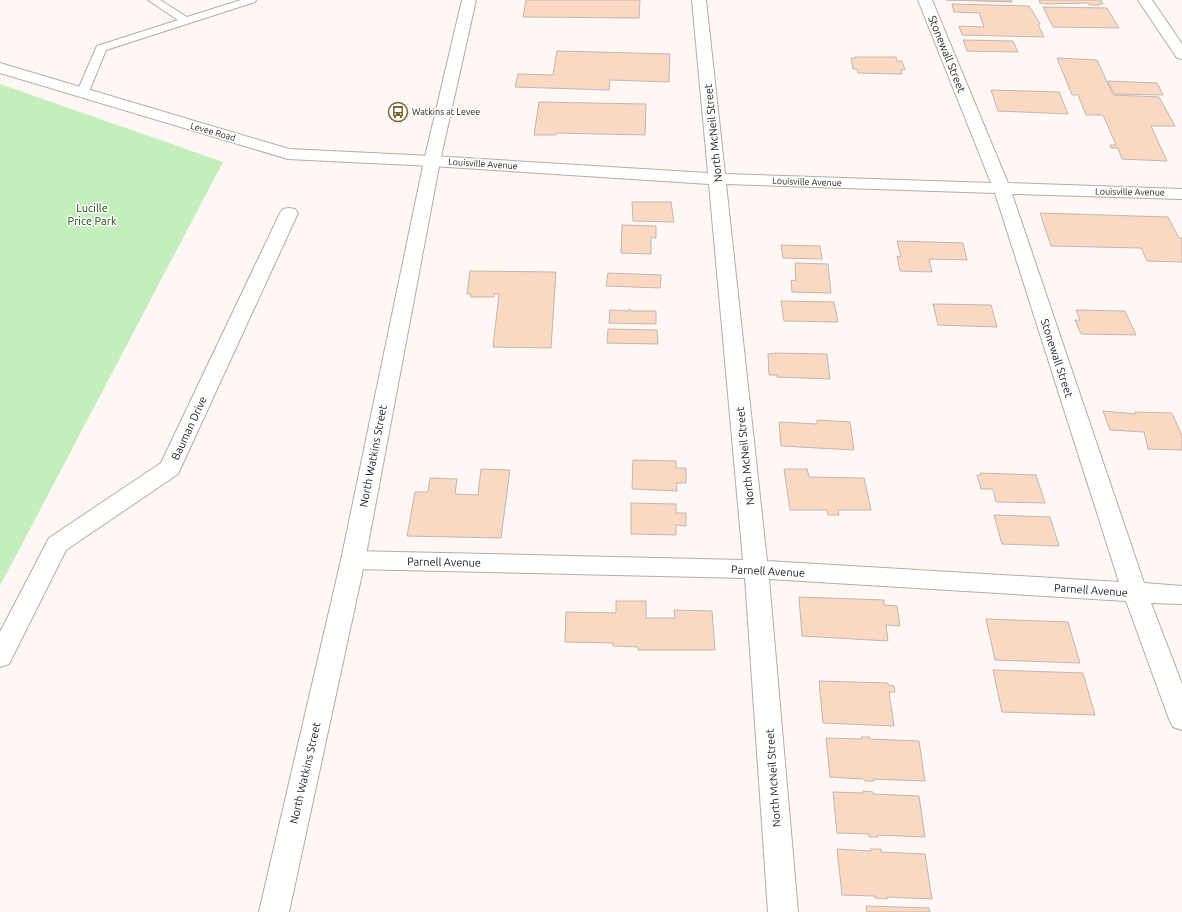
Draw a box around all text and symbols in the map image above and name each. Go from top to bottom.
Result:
street label: Stonewall Street [926,14,968,95]
street label: North McNeil Street [702,82,724,183]
bus stop icon: Watkins at Levee [387,101,409,123]
place label: Watkins at Levee [412,107,480,117]
street label: Levee Road [189,121,237,143]
street label: Louisville Avenue [448,157,518,171]
street label: Louisville Avenue [772,176,842,188]
street label: Louisville Avenue [1095,186,1165,198]
park label: Lucille Price Park [68,202,117,227]
street label: Stonewall Street [1039,317,1076,400]
street label: Bauman Drive [169,394,209,462]
street label: North Watkins Street [357,403,389,508]
street label: North McNeil Street [734,405,756,506]
street label: Parnell Avenue [407,555,481,569]
street label: Parnell Avenue [731,563,805,579]
street label: Parnell Avenue [1054,581,1128,599]
street label: North Watkins Street [287,720,323,825]
street label: North McNeil Street [764,728,782,828]

